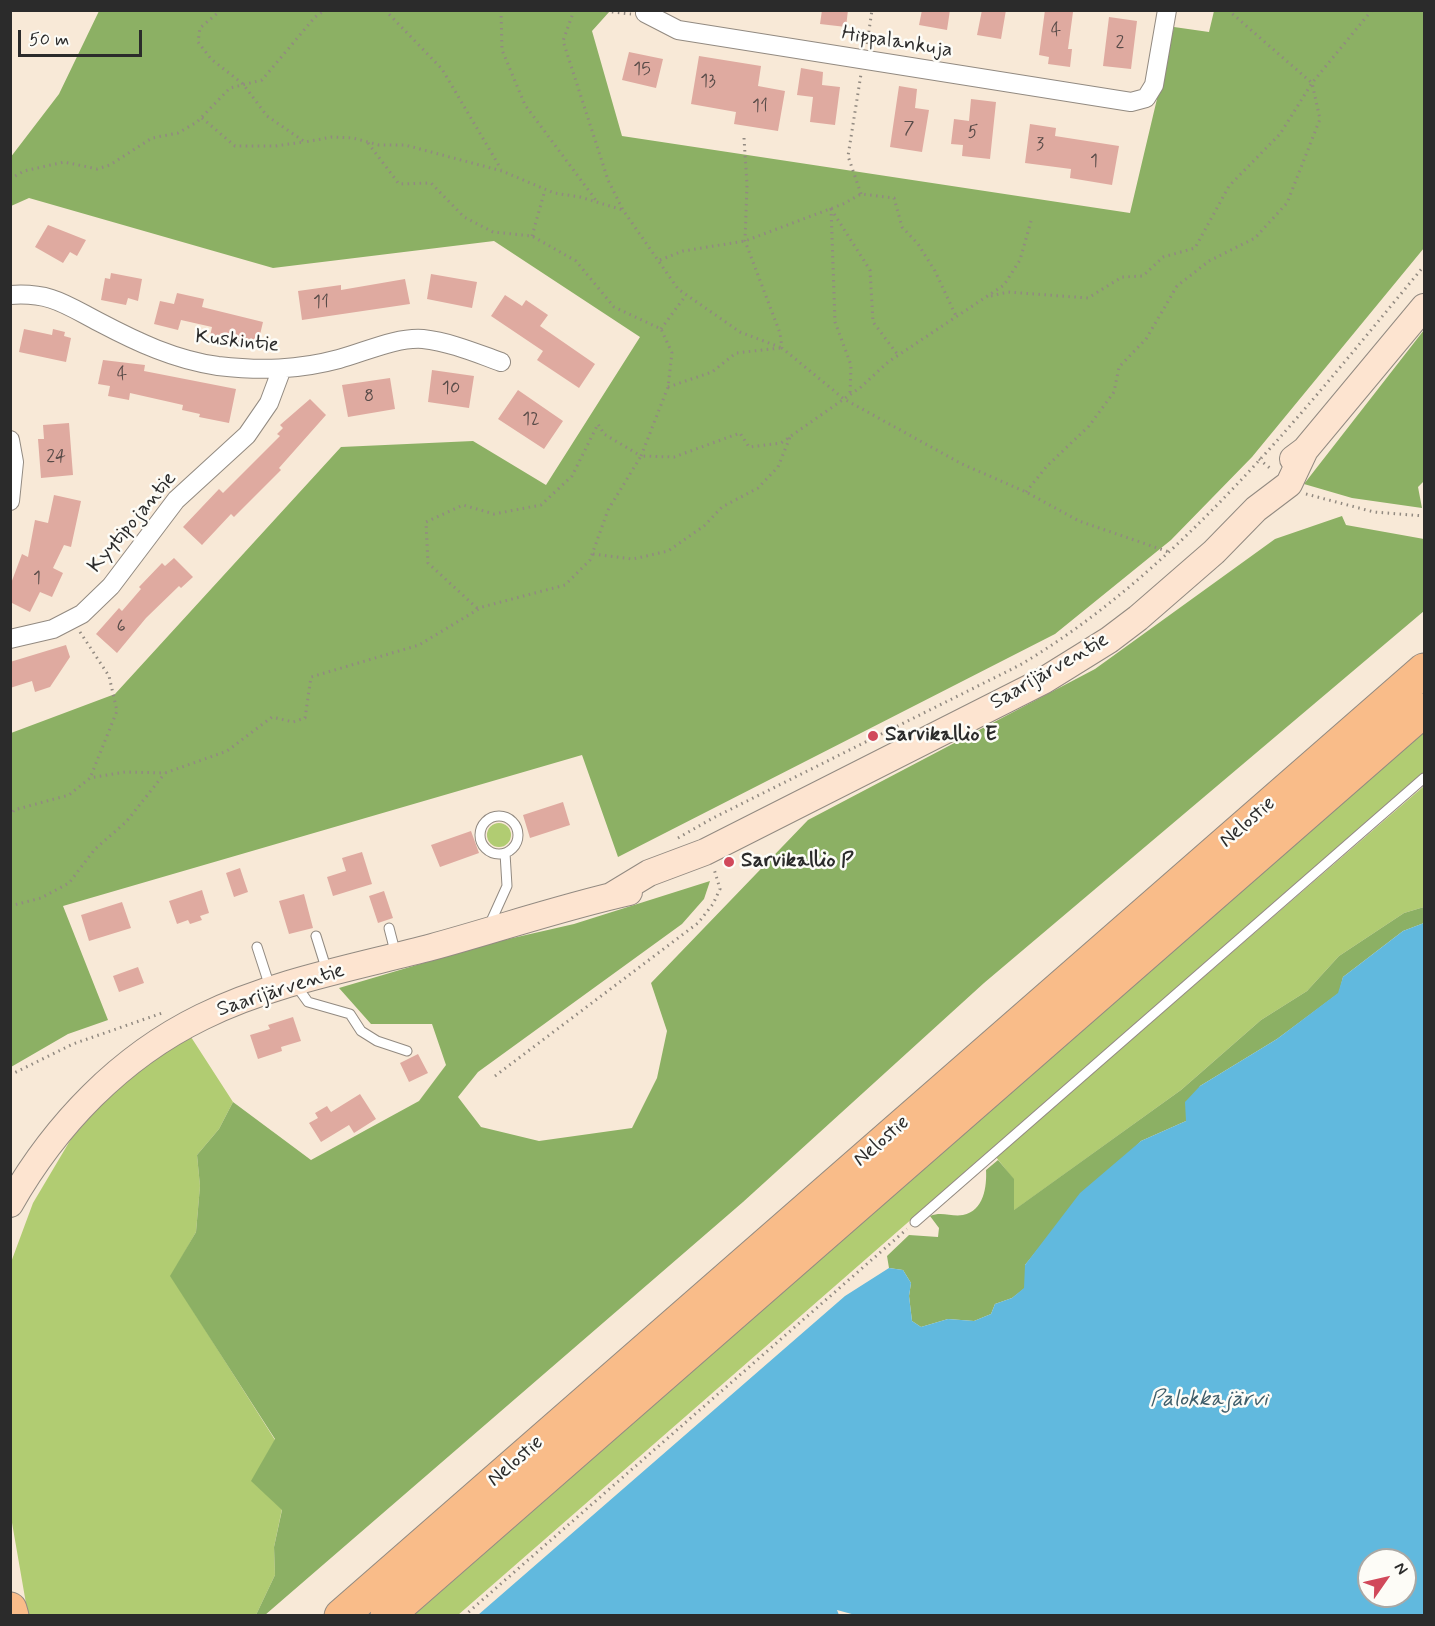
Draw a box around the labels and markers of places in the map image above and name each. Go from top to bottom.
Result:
place label: Sarvikallio E [885,723,997,749]
marker: Sarvikallio E [866,729,880,743]
place label: Sarvikallio P [741,849,854,875]
marker: Sarvikallio P [722,855,736,869]

